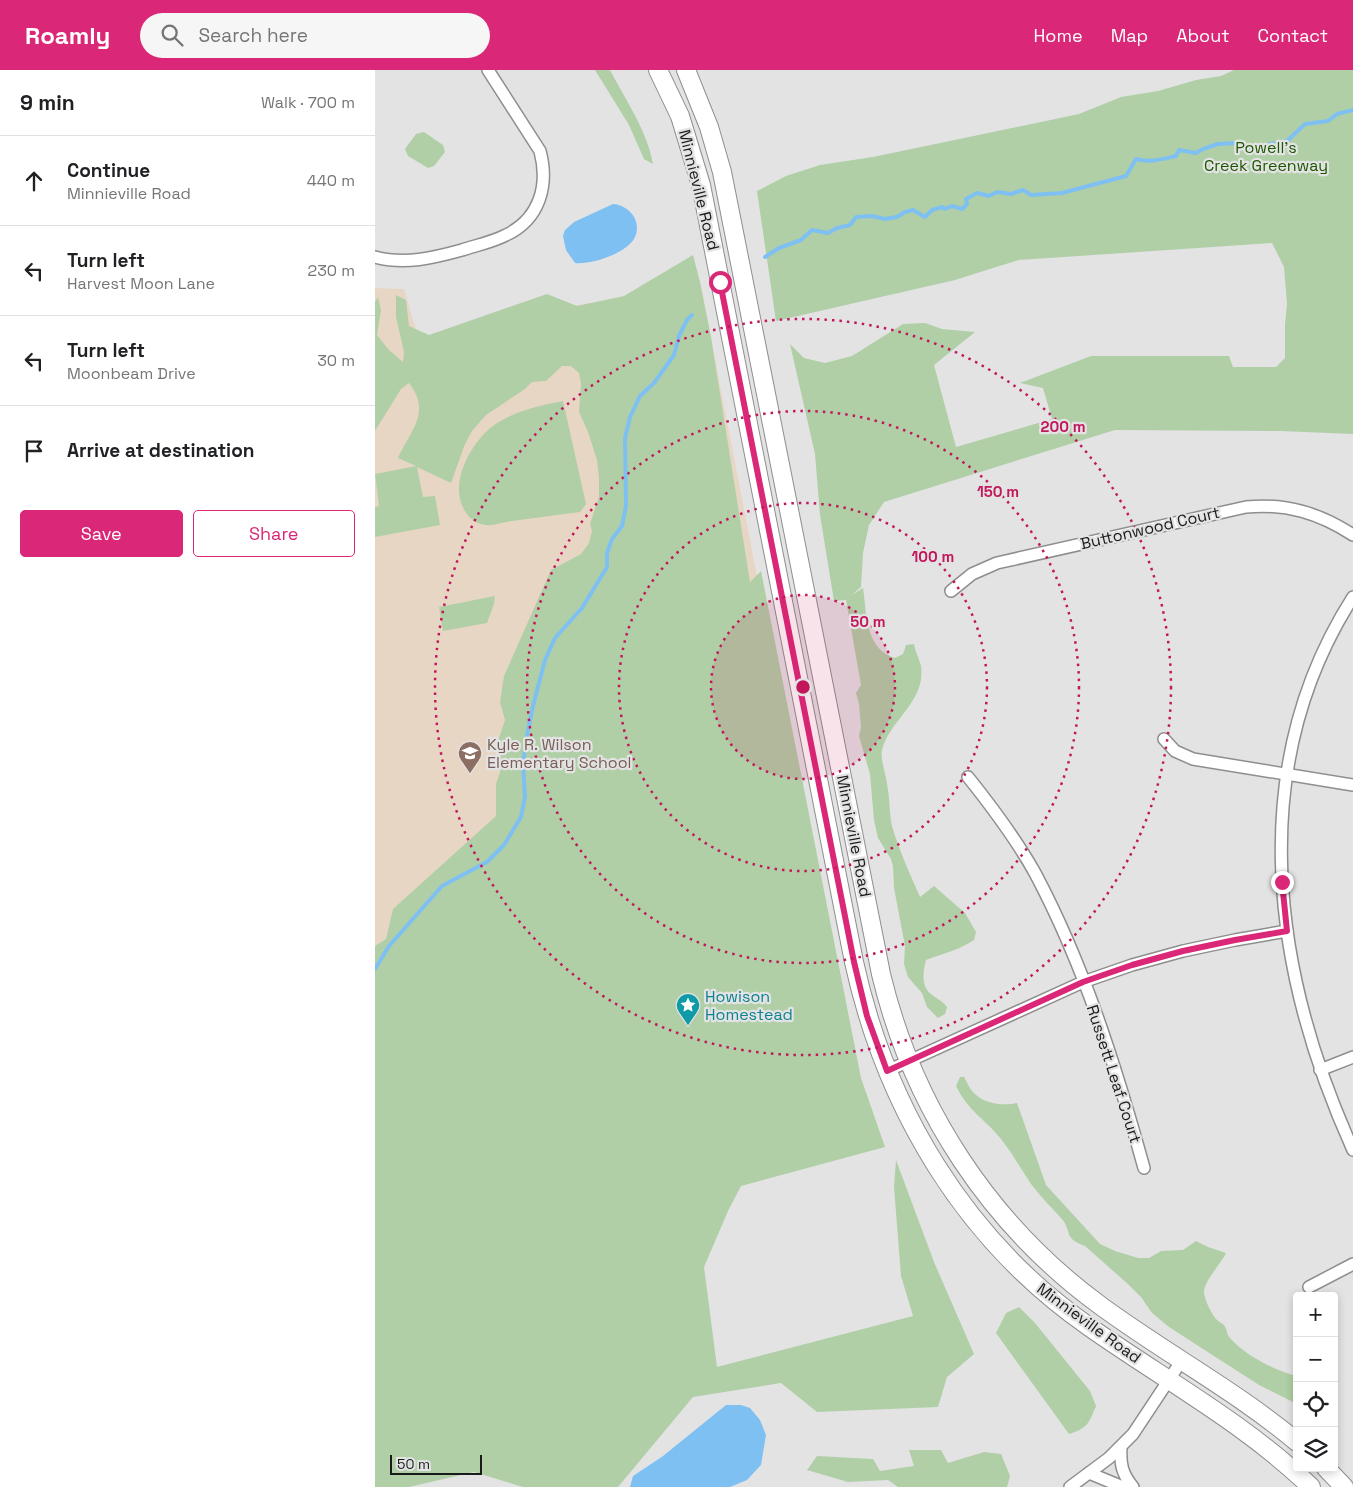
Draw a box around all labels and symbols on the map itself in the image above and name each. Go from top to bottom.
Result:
street label: Minnieville Road [674,127,724,253]
park label: Powell's Creek Greenway [1204,137,1328,176]
route start [709,271,732,294]
text: 200 m [1041,417,1085,436]
text: 150 m [977,482,1019,501]
street label: Buttonwood Court [1078,502,1222,554]
text: 100 m [912,547,954,566]
text: 50 m [850,612,886,631]
centre of rings [794,678,812,696]
place label: Kyle R. Wilson Elementary School [487,734,632,773]
school or university icon: Kyle R. Wilson Elementary School [457,740,483,774]
street label: Minnieville Road [832,773,876,899]
route end [1271,871,1294,894]
place label: Howison Homestead [705,986,793,1025]
place icon: Howison Homestead [675,992,701,1026]
street label: Russett Leaf Court [1082,1002,1146,1146]
street label: Minnieville Road [1033,1278,1145,1368]
scale bar [390,1452,483,1475]

